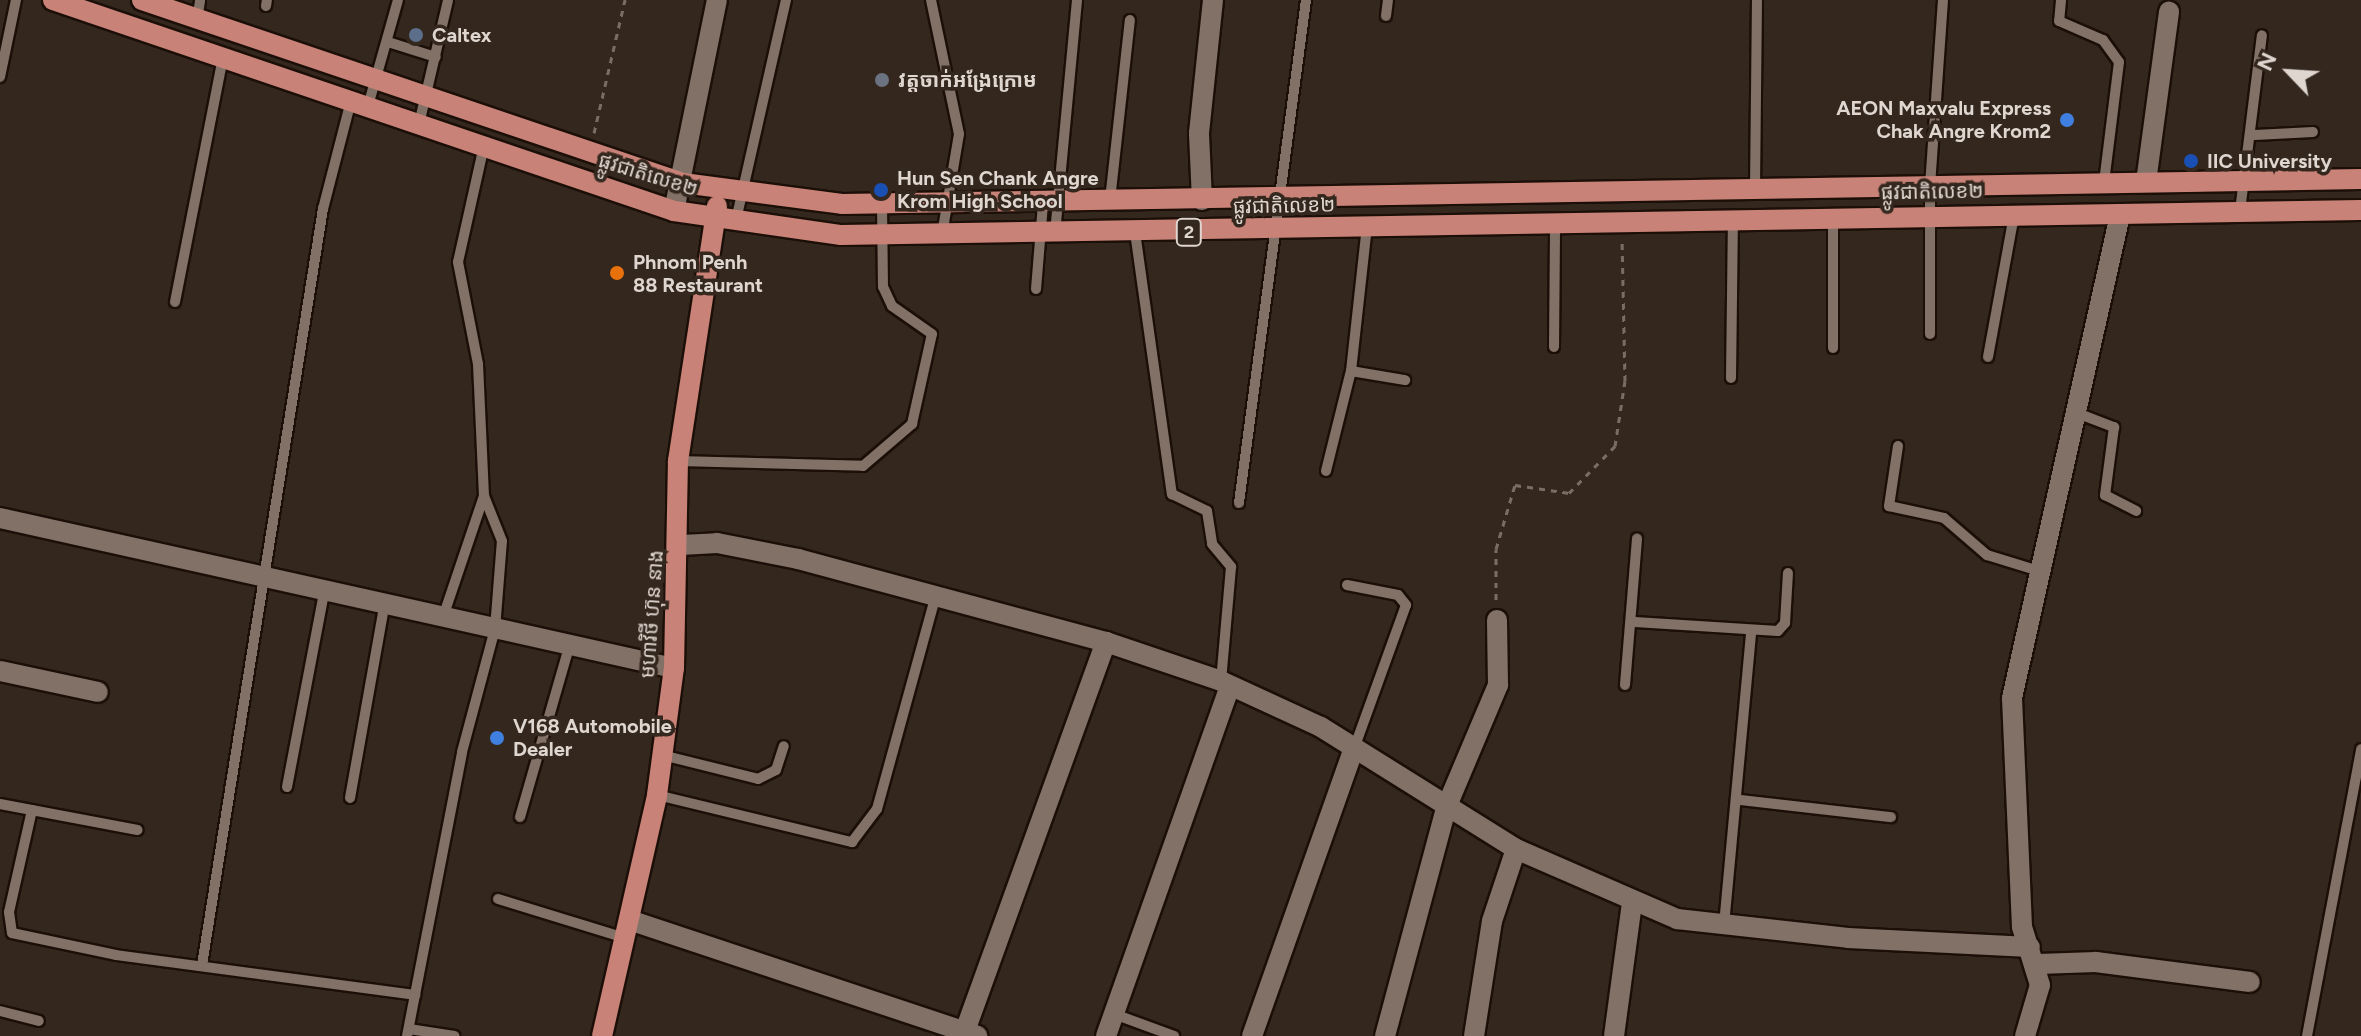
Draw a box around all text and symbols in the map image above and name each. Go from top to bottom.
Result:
place label: Caltex [432,23,491,47]
marker: Caltex [407,26,425,44]
north arrow [2249,32,2329,112]
text: N [2251,48,2283,75]
place label: វត្តចាក់អង្រែក្រោម [898,68,1037,92]
marker: វត្តចាក់អង្រែក្រោម [873,71,891,89]
place label: AEON Maxvalu Express Chak Angre Krom2 [1836,96,2051,143]
marker: AEON Maxvalu Express Chak Angre Krom2 [2058,111,2076,129]
street label: ផ្លូវជាតិលេខ២ [596,149,700,201]
place label: IIC University [2207,149,2332,173]
marker: IIC University [2182,152,2200,170]
place label: Hun Sen Chank Angre Krom High School [897,166,1099,213]
street label: ផ្លូវជាតិលេខ២ [1881,179,1983,205]
marker: Hun Sen Chank Angre Krom High School [872,181,890,199]
street label: ផ្លូវជាតិលេខ២ [1233,193,1335,219]
road number: 2 [1175,218,1203,246]
place label: Phnom Penh 88 Restaurant [633,250,763,297]
marker: Phnom Penh 88 Restaurant [608,264,626,282]
street label: មហាវិថី ហ៊ុន នាង [636,549,668,679]
place label: V168 Automobile Dealer [513,714,672,761]
marker: V168 Automobile Dealer [488,729,506,747]

